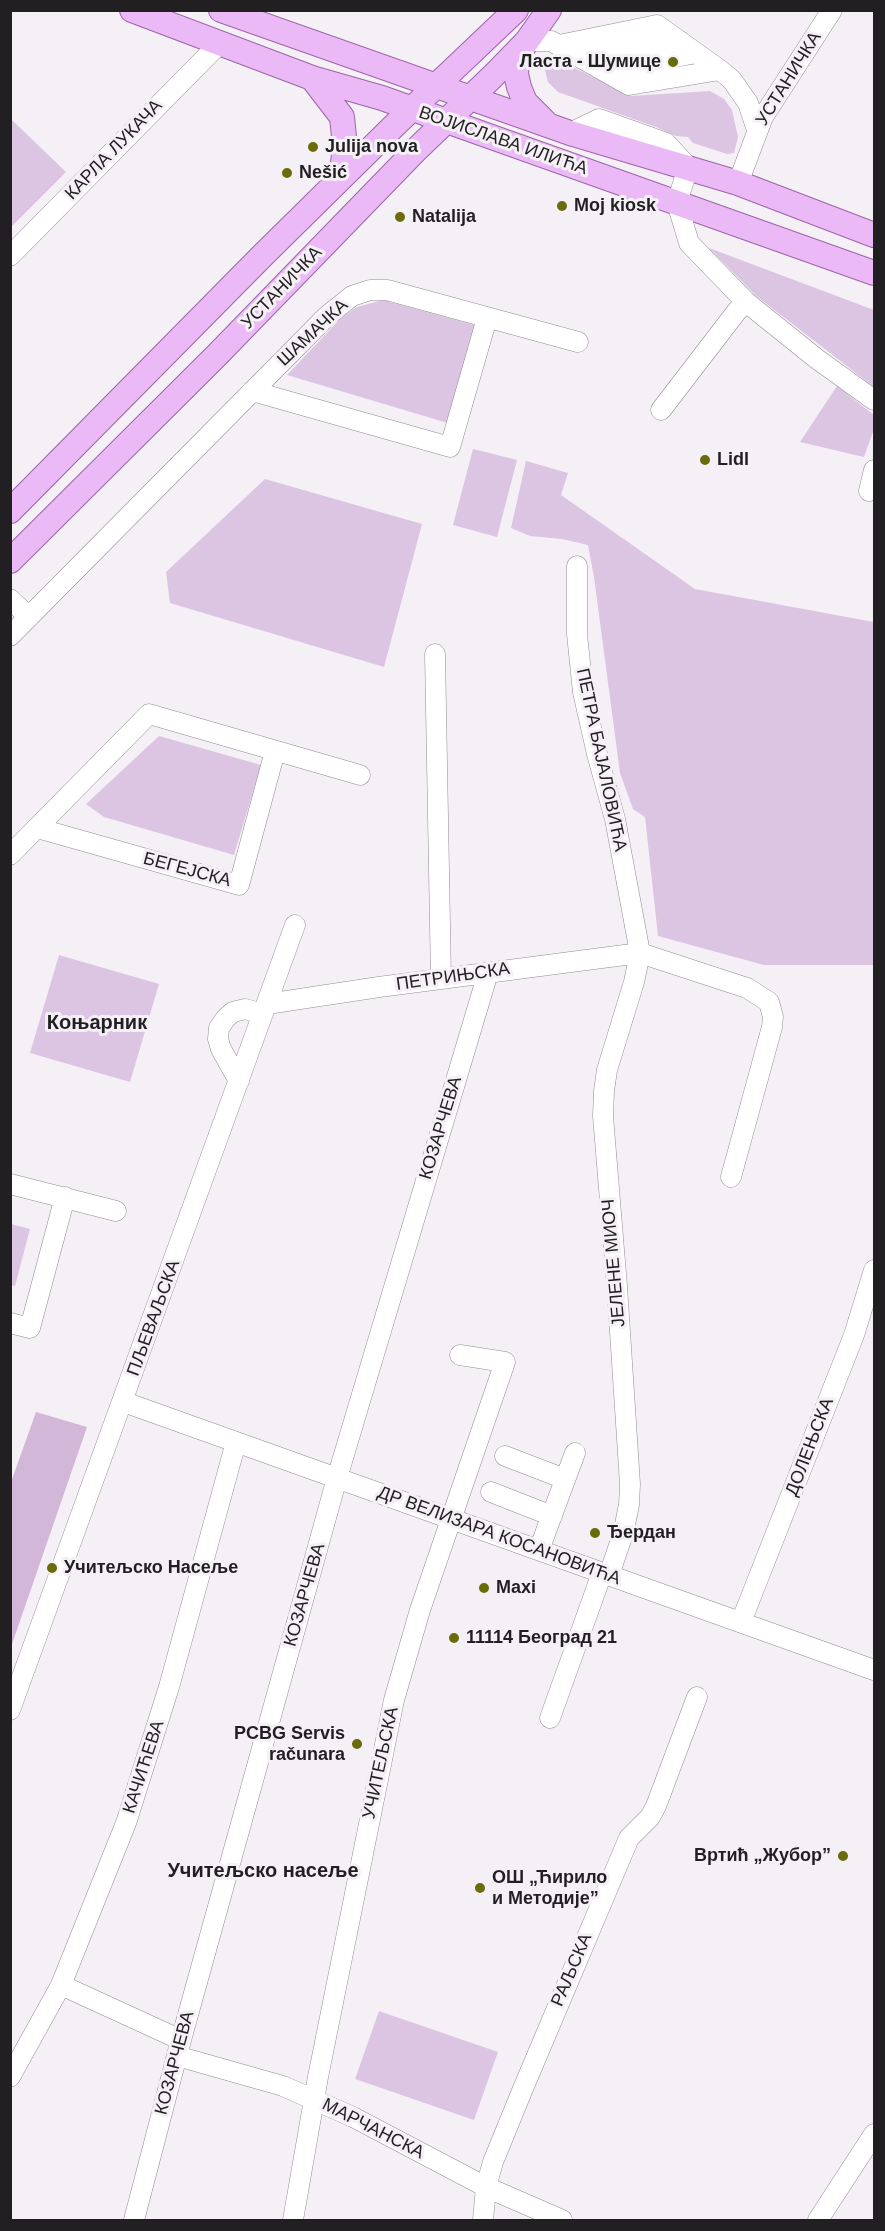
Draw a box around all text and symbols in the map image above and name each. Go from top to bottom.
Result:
street label: УСТАНИЧКА [752,28,826,130]
place label: Ласта - Шумице [520,51,661,73]
marker: Ласта - Шумице [666,55,680,69]
street label: КАРЛА ЛУКАЧА [61,96,167,204]
street label: ВОЈИСЛАВА ИЛИЋА [416,102,590,180]
place label: Julija nova [325,136,418,158]
marker: Julija nova [306,140,320,154]
place label: Nešić [299,162,347,184]
marker: Nešić [280,166,294,180]
place label: Moj kiosk [574,195,656,217]
marker: Moj kiosk [555,199,569,213]
place label: Natalija [412,206,476,228]
marker: Natalija [393,210,407,224]
street label: УСТАНИЧКА [237,242,327,334]
street label: ШАМАЧКА [273,295,353,371]
place label: Lidl [717,449,749,471]
marker: Lidl [698,453,712,467]
street label: ПЕТРА БАЈАЛОВИЋА [571,666,631,854]
street label: БЕГЕЈСКА [141,848,233,892]
street label: ПЕТРИЊСКА [395,958,511,996]
district label: Коњарник [47,1011,147,1035]
street label: КОЗАРЧЕВА [415,1074,467,1182]
street label: ЈЕЛЕНЕ МИОЧ [598,1198,630,1328]
street label: ПЉЕВАЉСКА [123,1257,185,1379]
street label: ДОЛЕЊСКА [781,1395,839,1499]
street label: ДР ВЕЛИЗАРА КОСАНОВИЋА [375,1482,623,1590]
place label: Ђердан [607,1522,676,1544]
marker: Ђердан [588,1526,602,1540]
street label: КОЗАРЧЕВА [280,1541,330,1649]
place label: Учитељско Насеље [64,1557,238,1579]
marker: Учитељско Насеље [45,1561,59,1575]
place label: Maxi [496,1577,536,1599]
marker: Maxi [477,1581,491,1595]
place label: 11114 Београд 21 [466,1627,617,1649]
marker: 11114 Београд 21 [447,1631,461,1645]
street label: УЧИТЕЉСКА [359,1705,403,1821]
street label: КАЧИЋЕВА [119,1718,169,1816]
place label: PCBG Servis računara [234,1723,345,1766]
marker: PCBG Servis računara [350,1737,364,1751]
place label: Вртић „Жубор” [694,1845,831,1867]
marker: Вртић „Жубор” [836,1849,850,1863]
district label: Учитељско насеље [167,1859,359,1883]
place label: ОШ „Ћирило и Методије” [492,1867,607,1910]
marker: ОШ „Ћирило и Методије” [473,1881,487,1895]
street label: РАЉСКА [547,1930,597,2010]
street label: КОЗАРЧЕВА [151,2009,199,2117]
street label: МАРЧАНСКА [318,2094,428,2164]

